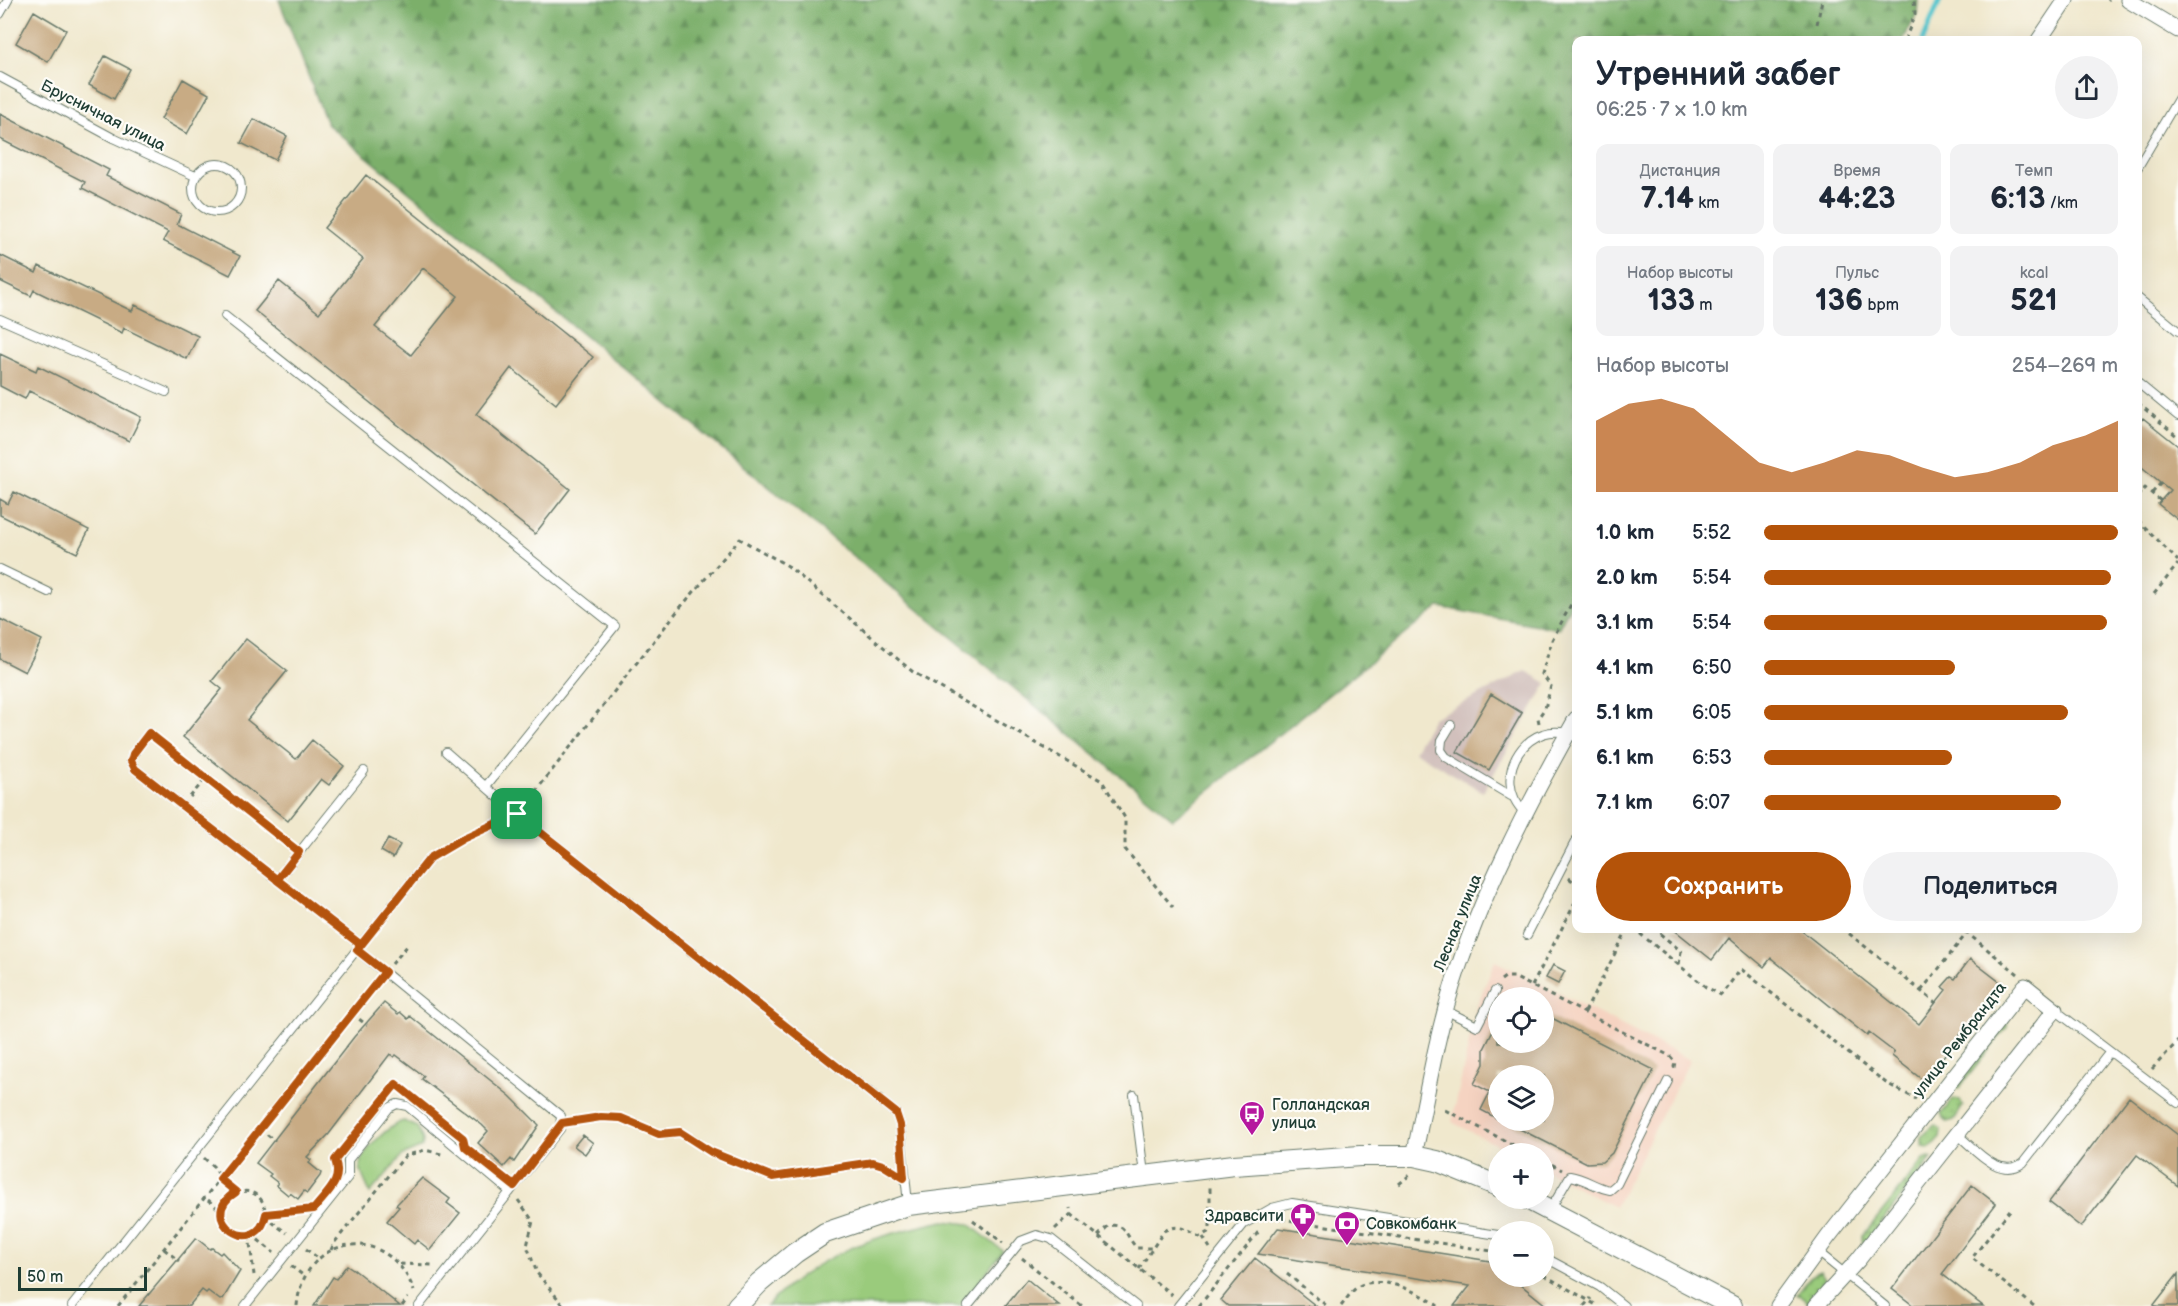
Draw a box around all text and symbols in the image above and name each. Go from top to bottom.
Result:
text: Утренний забег [1596,55,1841,95]
button: share [2055,56,2118,119]
street label: Брусничная улица [37,76,169,156]
text: 06:25 · 7 × 1.0 km [1596,98,1748,122]
text: Дистанция [1640,162,1720,181]
text: Время [1833,162,1881,181]
text: Темп [2015,162,2053,181]
text: 7.14 [1641,181,1694,217]
text: 44:23 [1818,181,1896,217]
text: 6:13 [1990,181,2045,217]
text: km [1694,194,1719,213]
text: /km [2045,194,2078,213]
text: Набор высоты [1627,264,1733,283]
text: Пульс [1835,264,1879,283]
text: kcal [2020,264,2048,283]
text: 133 [1647,283,1695,319]
text: 136 [1815,283,1863,319]
text: 521 [2010,283,2058,319]
text: m [1695,296,1713,315]
text: bpm [1863,296,1899,315]
text: Набор высоты [1596,354,1729,378]
text: 254–269 m [2012,354,2118,378]
text: 1.0 km [1596,521,1654,545]
text: 5:52 [1692,521,1731,545]
text: 2.0 km [1596,566,1658,590]
text: 5:54 [1692,566,1731,590]
text: 3.1 km [1596,611,1653,635]
text: 5:54 [1692,611,1731,635]
text: 4.1 km [1596,656,1654,680]
text: 6:50 [1692,656,1731,680]
text: 5.1 km [1596,701,1653,725]
text: 6:05 [1692,701,1731,725]
text: 6.1 km [1596,746,1654,770]
text: 6:53 [1692,746,1732,770]
pin [491,788,542,839]
text: 7.1 km [1596,791,1653,815]
text: 6:07 [1692,791,1730,815]
icon: arrive [500,797,533,830]
button: Сохранить [1596,852,1851,921]
button: Поделиться [1863,852,2118,921]
street label: Лесная улица [1430,871,1486,975]
street label: улица Рембрандта [1909,978,2011,1101]
map controls [1488,987,1554,1287]
button: locate [1488,987,1554,1053]
button: layers [1488,1065,1554,1131]
place label: Голландская улица [1272,1096,1370,1133]
bus stop icon: Голландская улица [1237,1099,1267,1137]
button: + [1488,1143,1554,1209]
pharmacy icon: Здравсити [1288,1201,1318,1239]
place label: Здравсити [1205,1207,1284,1226]
bank icon: Совкомбанк [1332,1209,1362,1247]
place label: Совкомбанк [1366,1215,1457,1234]
button: − [1488,1221,1554,1287]
scale bar [18,1264,147,1292]
text: 50 m [27,1268,63,1287]

